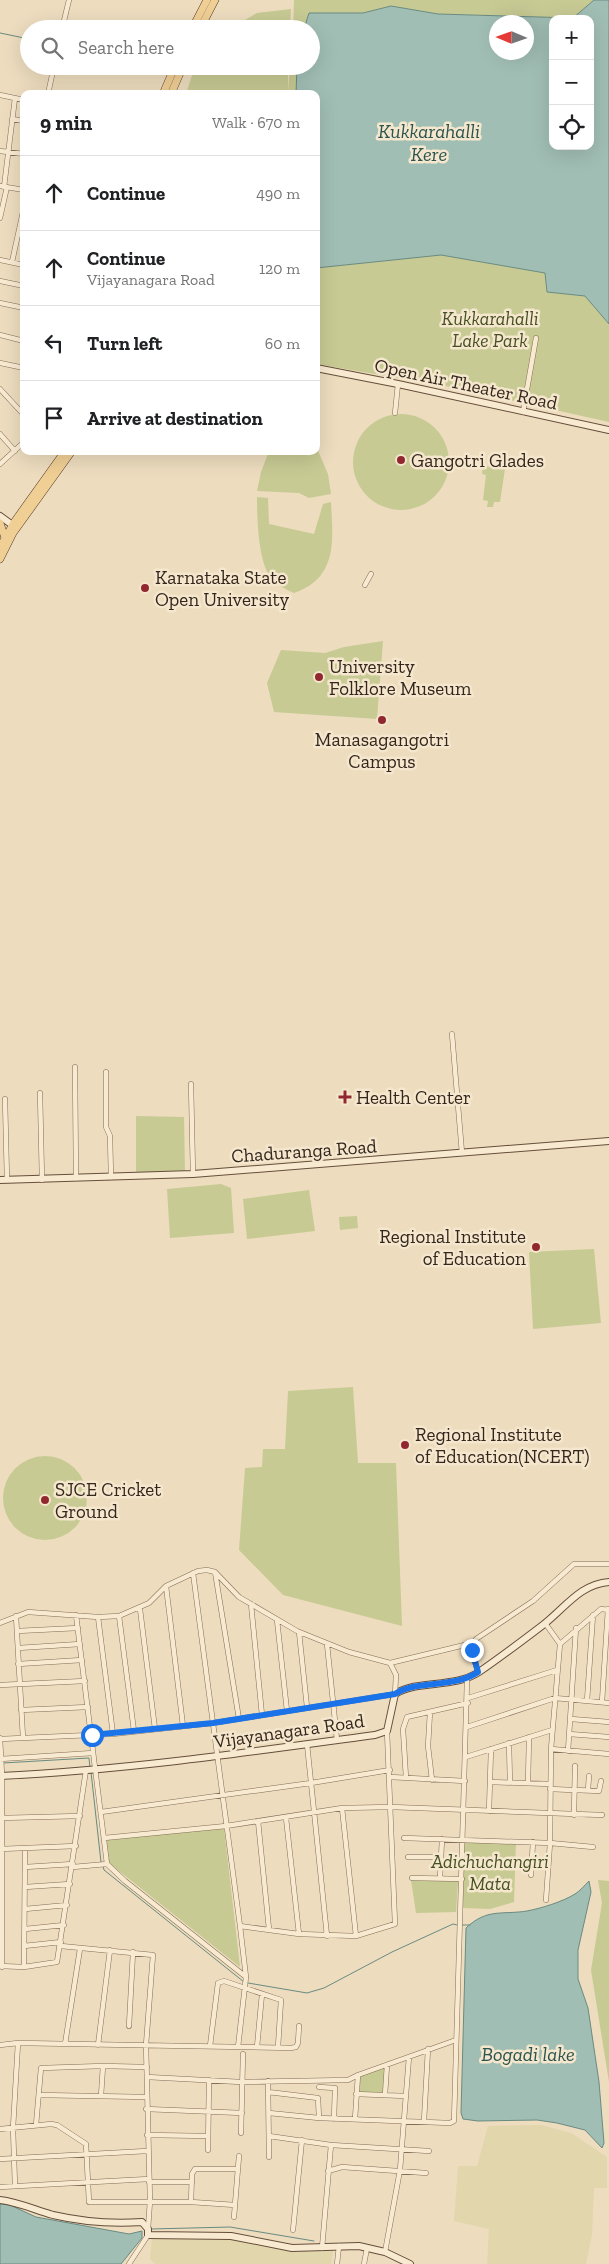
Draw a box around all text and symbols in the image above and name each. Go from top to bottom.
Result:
north arrow [489,15,534,60]
map controls [549,15,594,150]
button: + [549,15,594,60]
search box [20,20,320,75]
icon: search [38,34,66,62]
text: Search here [78,36,174,59]
button: − [549,60,594,105]
button: locate [549,105,594,150]
text: 9 min [40,110,92,135]
text: Walk · 670 m [212,113,300,132]
water label: Kukkarahalli Kere [378,119,480,166]
icon: ahead [40,179,68,207]
text: Continue [87,182,165,205]
text: 490 m [256,184,300,203]
text: Continue [87,247,165,270]
icon: ahead [40,254,68,282]
text: 120 m [259,259,300,278]
text: Vijayanagara Road [87,270,215,289]
park label: Kukkarahalli Lake Park [441,307,539,352]
icon: left [40,329,68,357]
text: Turn left [87,332,162,355]
text: 60 m [265,334,300,353]
street label: Open Air Theater Road [372,353,560,415]
icon: arrive [40,404,68,432]
text: Arrive at destination [87,407,263,430]
place label: Gangotri Glades [411,449,544,472]
marker: Gangotri Glades [395,454,407,466]
place label: Karnataka State Open University [155,566,290,611]
marker: Karnataka State Open University [139,582,151,594]
place label: University Folklore Museum [329,655,472,700]
marker: University Folklore Museum [313,671,325,683]
marker: Manasagangotri Campus [376,714,388,726]
place label: Manasagangotri Campus [315,728,449,773]
place label: Health Center [356,1086,471,1109]
marker: Health Center [338,1090,352,1104]
street label: Chaduranga Road [230,1134,378,1168]
place label: Regional Institute of Education [379,1225,526,1270]
marker: Regional Institute of Education [530,1241,542,1253]
place label: Regional Institute of Education(NCERT) [415,1423,589,1468]
marker: Regional Institute of Education(NCERT) [399,1439,411,1451]
place label: SJCE Cricket Ground [55,1478,161,1523]
marker: SJCE Cricket Ground [39,1494,51,1506]
route end [461,1639,484,1662]
street label: Vijayanagara Road [211,1709,366,1753]
route start [81,1724,104,1747]
park label: Adichuchangiri Mata [430,1850,549,1895]
water label: Bogadi lake [481,2042,575,2066]

